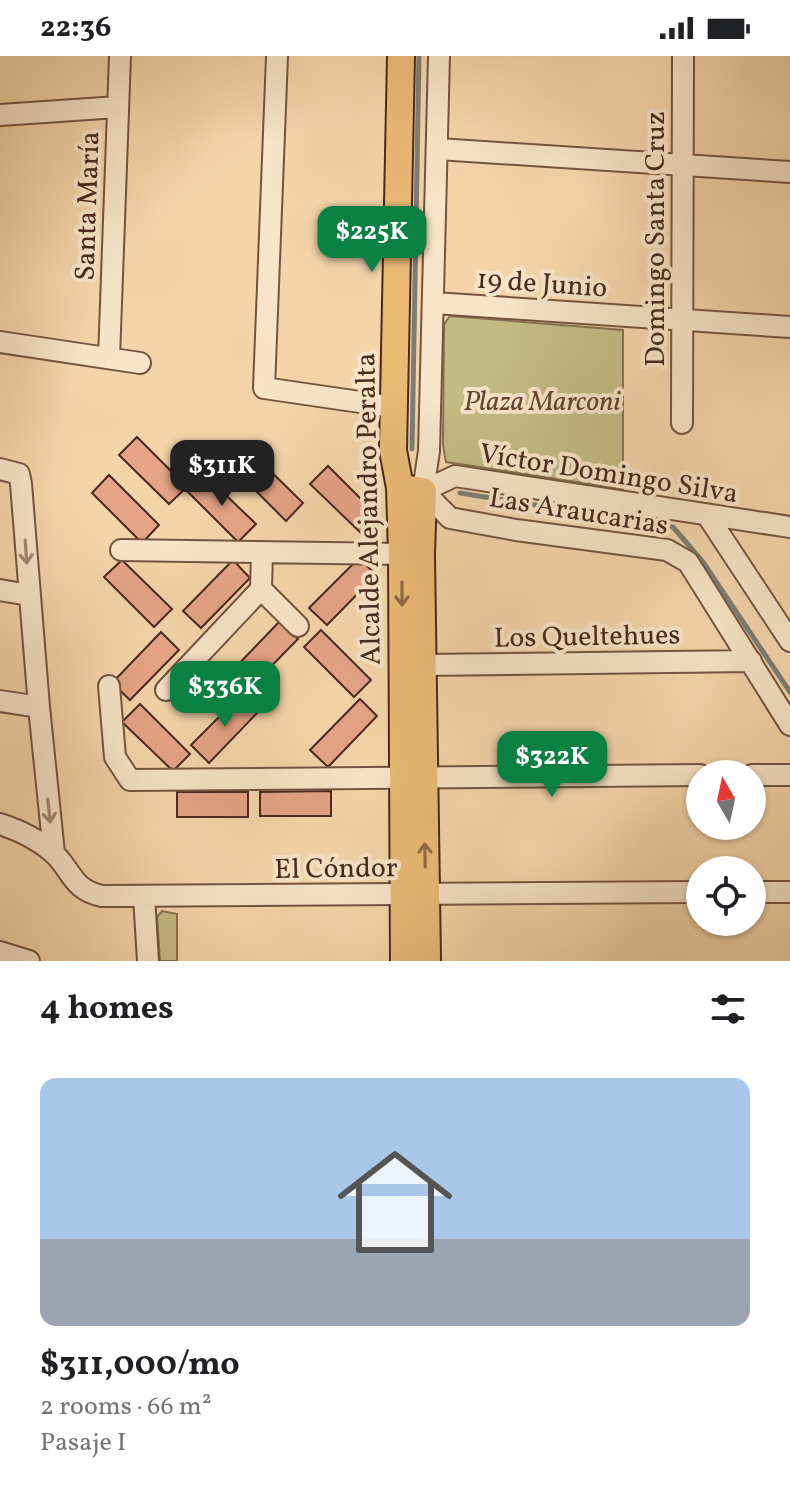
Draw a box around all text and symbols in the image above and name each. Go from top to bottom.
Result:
text: 22:36 [40,7,112,49]
street label: Domingo Santa Cruz [637,111,676,367]
street label: Santa María [66,131,111,282]
pin: $225K [316,206,428,274]
text: $225K [336,214,408,250]
street label: 19 de Junio [475,260,608,309]
street label: Alcalde Alejandro Peralta [347,352,392,665]
park label: Plaza Marconi [464,383,622,422]
street label: Víctor Domingo Silva [477,435,741,514]
pin: $311K [166,440,278,508]
text: $311K [188,448,256,484]
street label: Las Araucarias [486,479,671,546]
one-way arrow [19,538,34,565]
one-way arrow [394,580,410,607]
street label: Los Queltehues [493,616,681,659]
pin: $336K [169,661,281,729]
text: $336K [188,669,262,705]
pin: $322K [496,731,608,799]
text: $322K [515,739,589,775]
north arrow [686,760,766,840]
map controls [686,760,766,936]
one-way arrow [42,797,57,824]
one-way arrow [418,842,433,869]
street label: El Cóndor [274,849,398,890]
button: locate [686,856,766,936]
text: 4 homes [40,986,174,1033]
icon: filters [706,987,750,1031]
icon: home [323,1130,467,1274]
text: $311,000/mo [40,1342,240,1389]
text: 2 rooms · 66 m² [40,1389,212,1425]
text: Pasaje I [40,1425,126,1461]

